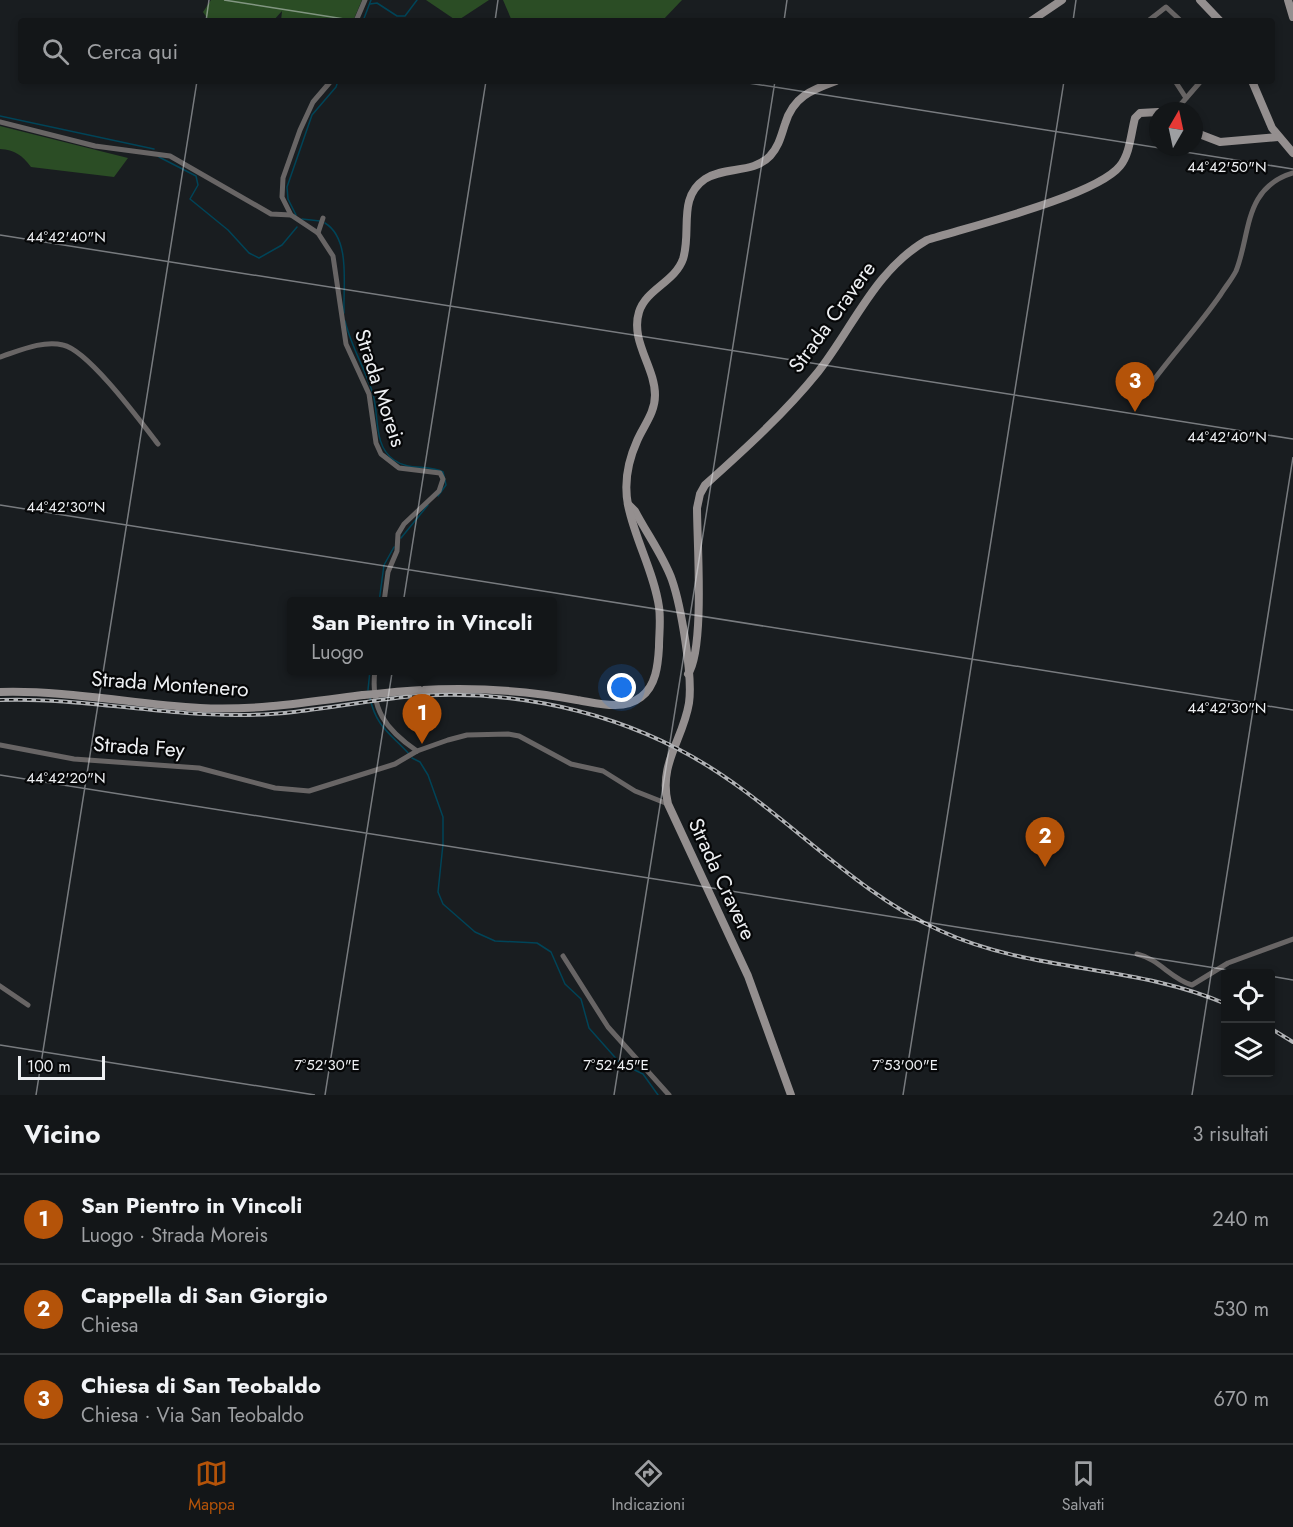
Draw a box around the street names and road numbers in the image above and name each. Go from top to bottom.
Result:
street label: Strada Cravere [781,255,883,379]
street label: Strada Moreis [347,325,413,451]
street label: Strada Montenero [90,664,250,704]
street label: Strada Fey [92,729,187,765]
street label: Strada Cravere [681,813,763,945]

